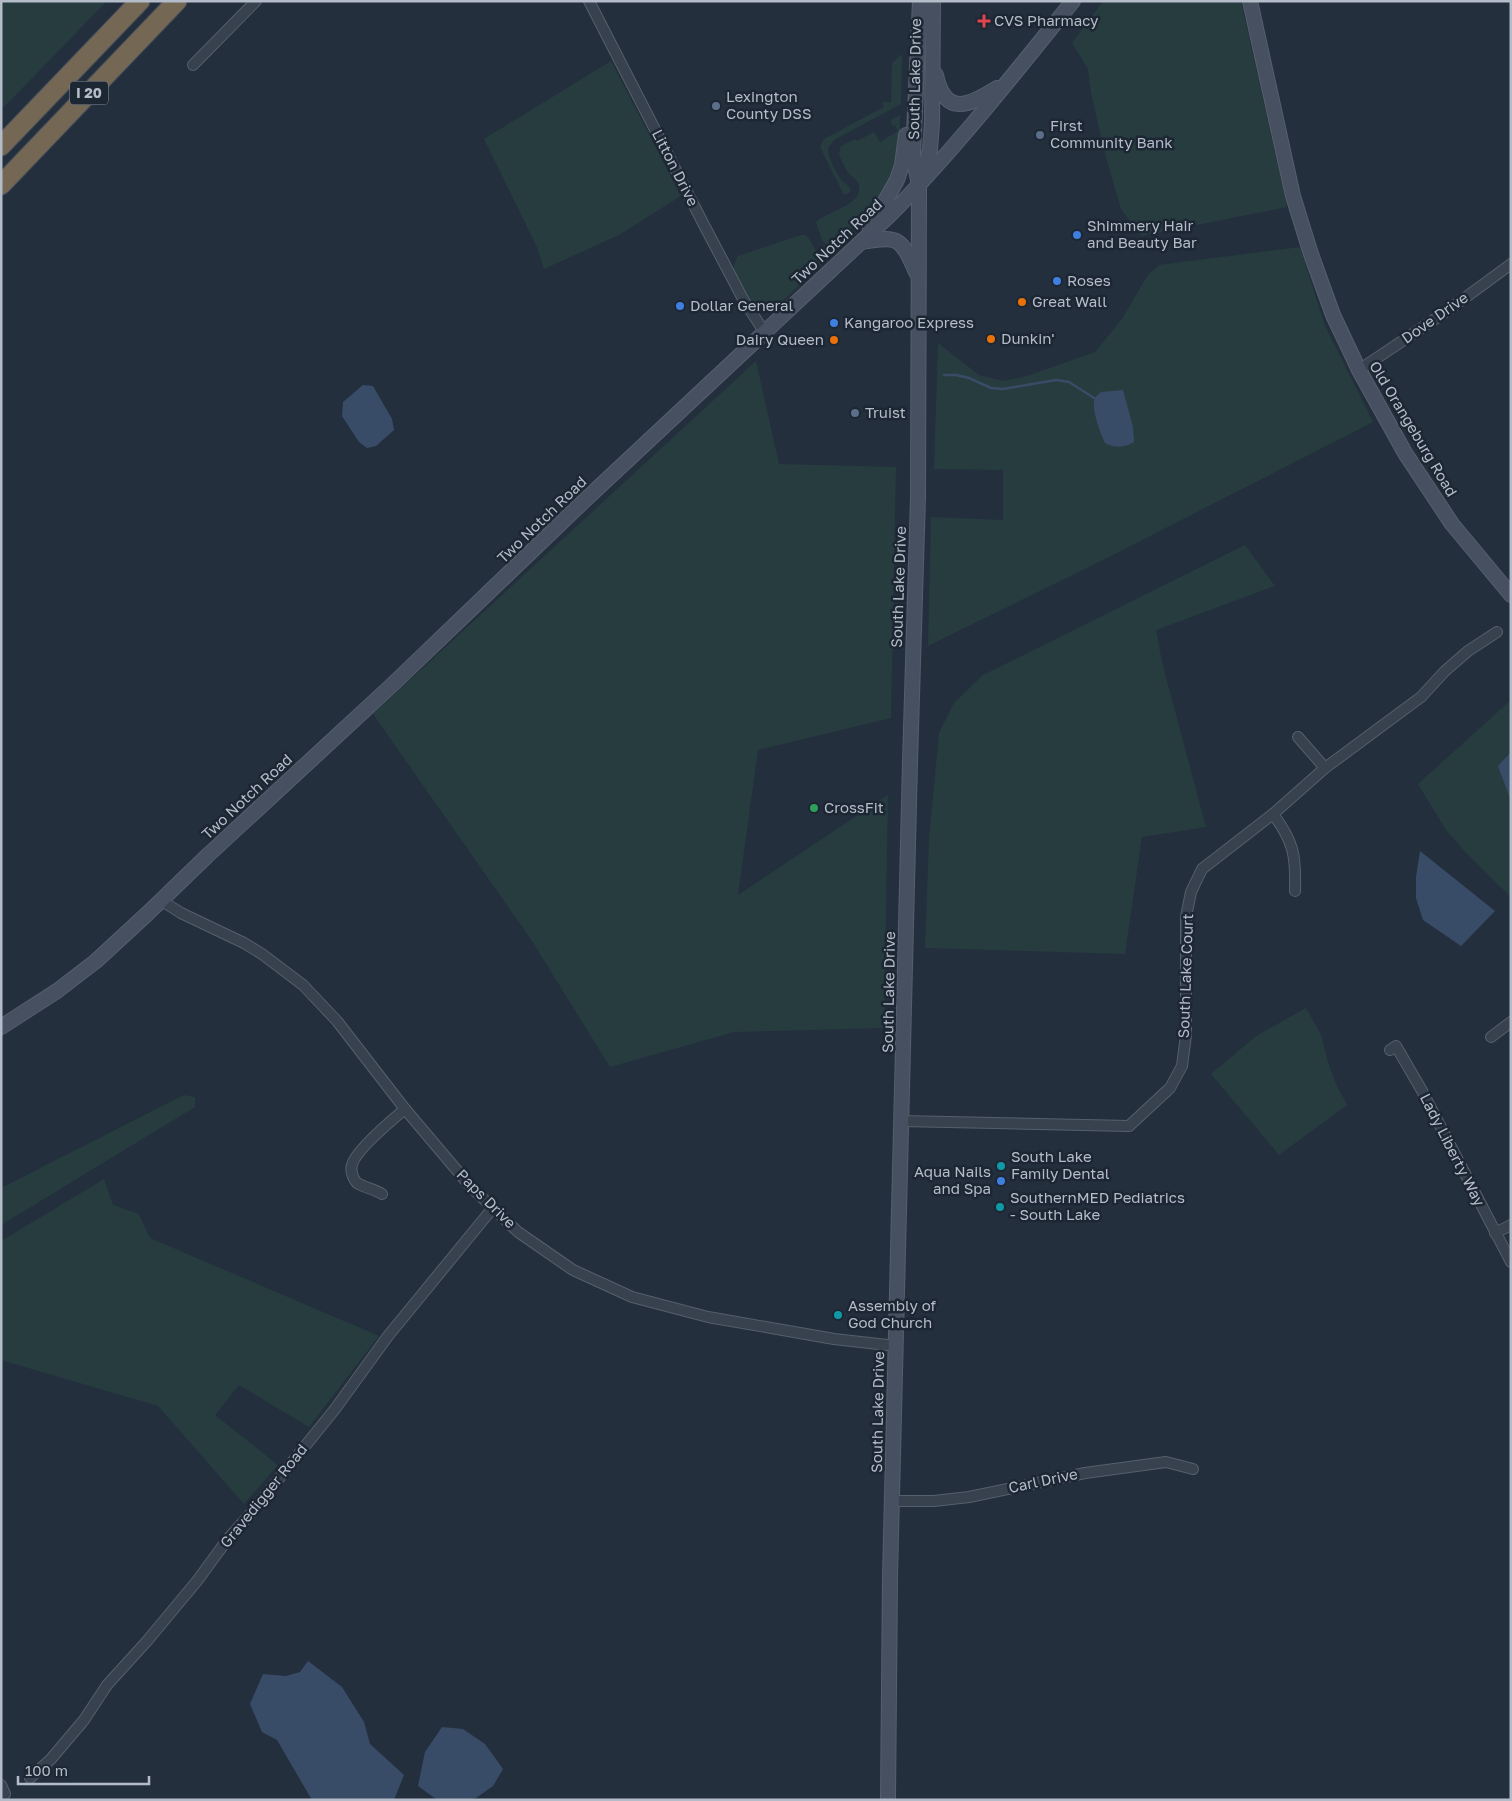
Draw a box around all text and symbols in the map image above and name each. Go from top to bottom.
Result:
place label: CVS Pharmacy [994,11,1099,29]
marker: CVS Pharmacy [978,15,990,27]
street label: South Lake Drive [904,18,924,140]
road number: I 20 [70,82,108,105]
place label: Lexington County DSS [726,87,812,122]
marker: Lexington County DSS [710,100,722,112]
place label: First Community Bank [1050,116,1173,151]
street label: Litton Drive [649,126,703,209]
marker: First Community Bank [1034,129,1046,141]
street label: Two Notch Road [787,195,885,288]
place label: Shimmery Hair and Beauty Bar [1087,216,1197,251]
marker: Shimmery Hair and Beauty Bar [1071,229,1083,241]
place label: Roses [1067,271,1111,289]
marker: Roses [1051,275,1063,287]
street label: Dove Drive [1398,288,1471,347]
place label: Great Wall [1032,292,1107,310]
place label: Dollar General [690,296,794,314]
marker: Great Wall [1016,296,1028,308]
marker: Dollar General [674,300,686,312]
place label: Kangaroo Express [844,313,974,331]
marker: Kangaroo Express [828,317,840,329]
place label: Dunkin' [1001,329,1055,347]
place label: Dairy Queen [736,330,824,348]
marker: Dunkin' [985,333,997,345]
marker: Dairy Queen [828,334,840,346]
street label: Old Orangeburg Road [1366,357,1461,500]
place label: Truist [865,403,906,421]
marker: Truist [849,407,861,419]
street label: Two Notch Road [493,472,590,566]
street label: South Lake Drive [887,526,909,648]
street label: Two Notch Road [197,750,295,843]
place label: CrossFit [824,798,884,816]
marker: CrossFit [808,802,820,814]
street label: South Lake Court [1174,913,1196,1039]
street label: South Lake Drive [878,931,898,1053]
street label: Lady Liberty Way [1417,1090,1489,1209]
place label: South Lake Family Dental [1011,1147,1110,1182]
marker: South Lake Family Dental [995,1160,1007,1172]
place label: Aqua Nails and Spa [914,1162,991,1197]
street label: Paps Drive [453,1165,520,1232]
marker: Aqua Nails and Spa [995,1175,1007,1187]
place label: SouthernMED Pediatrics - South Lake [1010,1188,1185,1223]
marker: SouthernMED Pediatrics - South Lake [994,1201,1006,1213]
place label: Assembly of God Church [848,1296,937,1331]
marker: Assembly of God Church [832,1309,844,1321]
street label: South Lake Drive [867,1351,887,1473]
street label: Gravedigger Road [216,1440,310,1551]
street label: Carl Drive [1007,1464,1079,1496]
scale bar [18,1754,149,1786]
text: 100 m [25,1761,68,1779]

